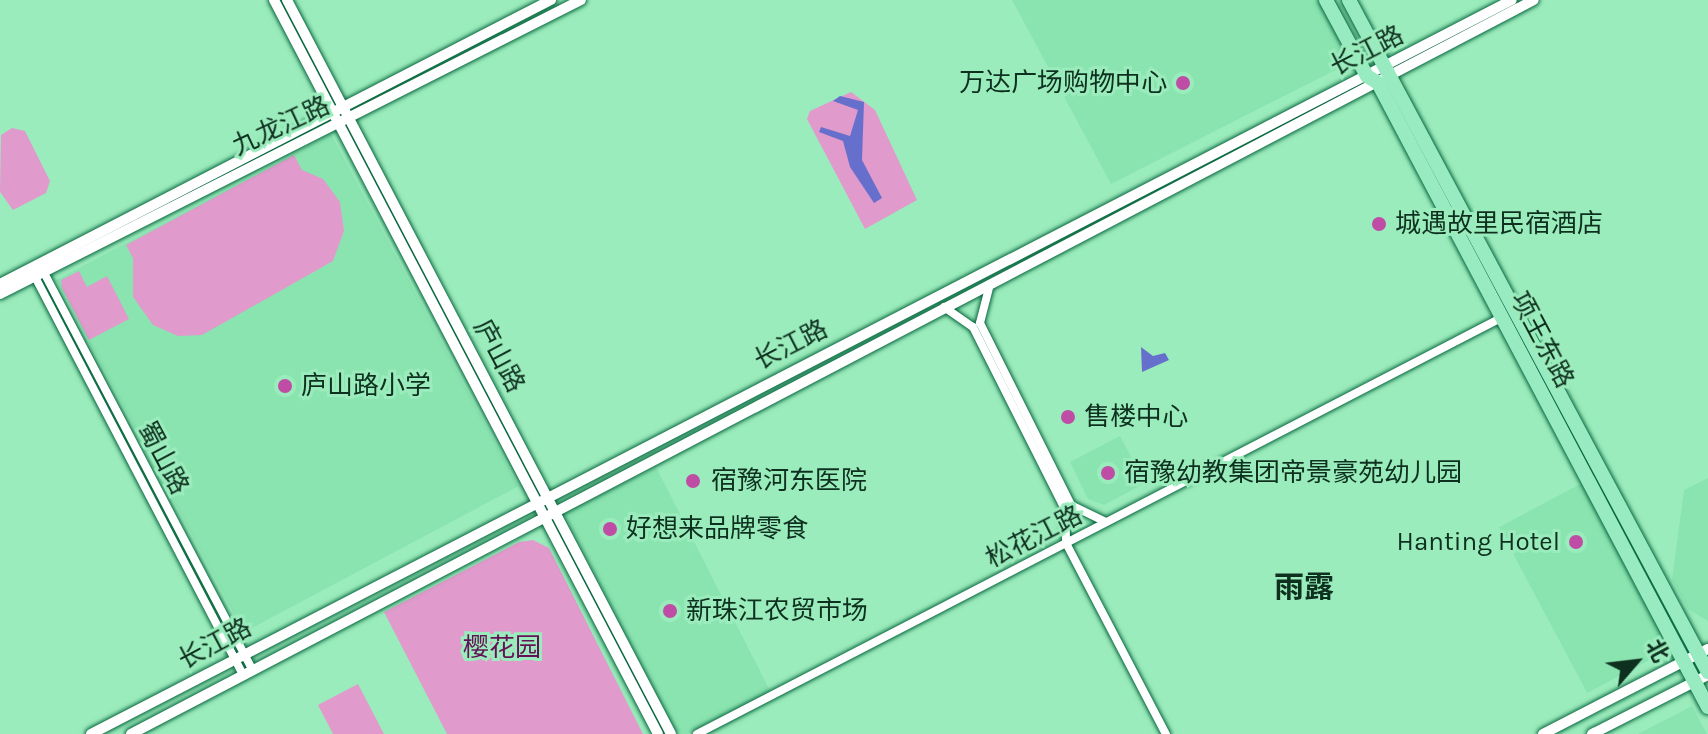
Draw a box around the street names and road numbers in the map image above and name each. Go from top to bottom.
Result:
street label: 长江路 [1325,19,1409,83]
street label: 九龙江路 [227,90,335,162]
street label: 项王东路 [1504,287,1580,393]
street label: 长江路 [749,313,833,377]
street label: 庐山路 [467,314,531,398]
street label: 蜀山路 [131,416,195,500]
street label: 松花江路 [981,499,1087,575]
street label: 长江路 [173,612,257,676]

